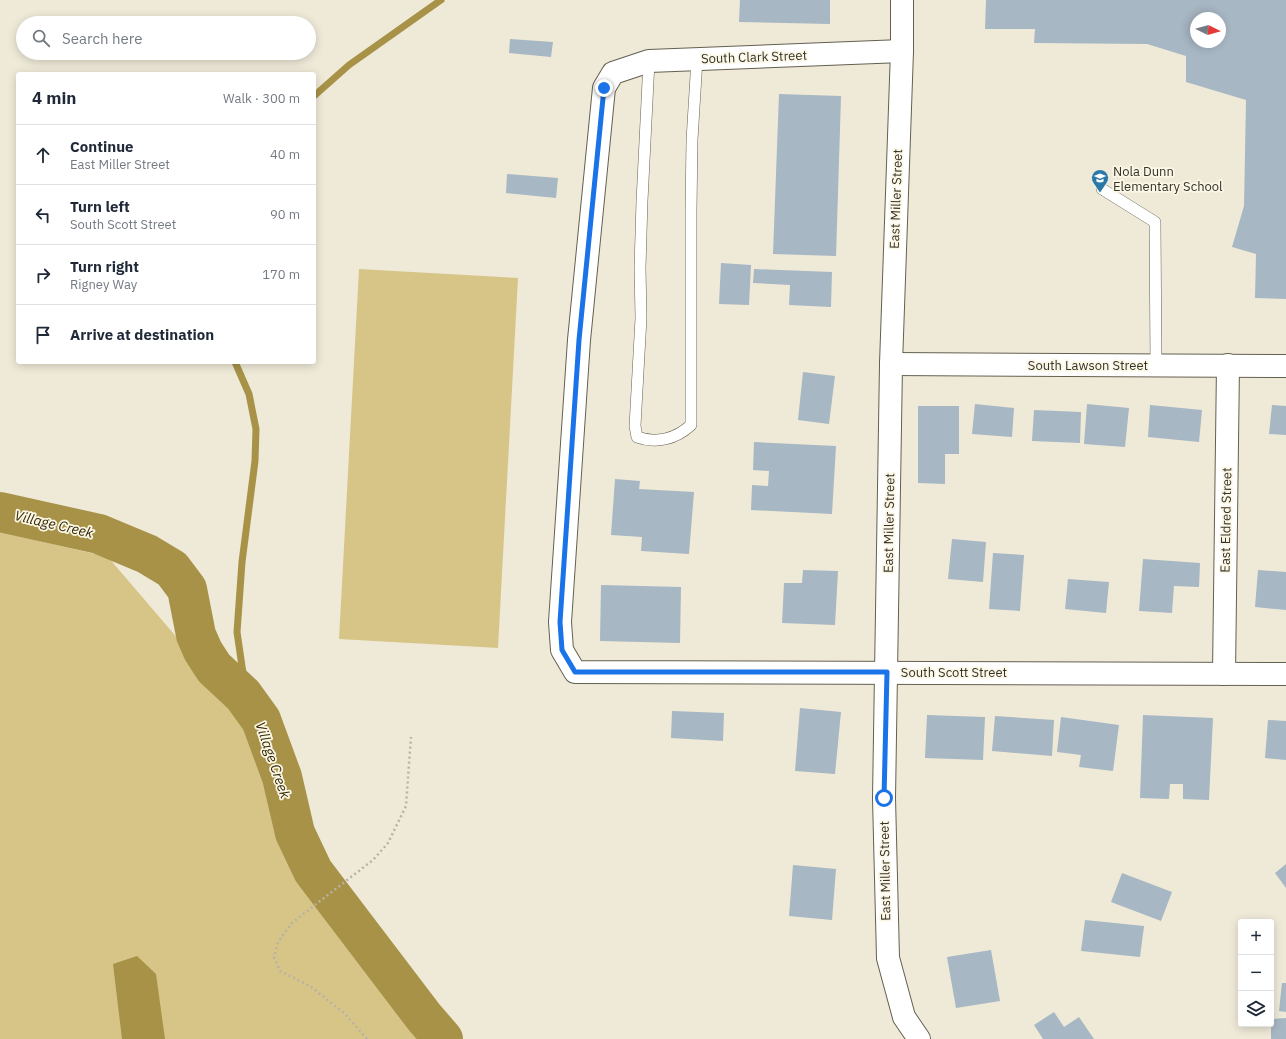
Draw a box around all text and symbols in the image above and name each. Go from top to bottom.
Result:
north arrow [1190,12,1226,48]
search box [16,16,316,60]
icon: search [30,27,52,49]
text: Search here [62,29,142,48]
street label: South Clark Street [701,47,807,67]
route end [595,79,613,97]
text: 4 min [32,87,76,109]
text: Walk · 300 m [223,90,300,107]
text: Continue [70,137,134,156]
icon: ahead [32,144,54,166]
text: 40 m [270,146,300,163]
street label: East Miller Street [886,149,906,249]
text: East Miller Street [70,156,170,173]
place label: Nola Dunn Elementary School [1113,163,1223,195]
school or university icon: Nola Dunn Elementary School [1090,168,1110,193]
text: Turn left [70,197,130,216]
icon: left [32,204,54,226]
text: 90 m [270,206,300,223]
text: South Scott Street [70,216,176,233]
text: Turn right [70,257,139,276]
icon: right [32,264,54,286]
text: 170 m [262,266,300,283]
text: Rigney Way [70,276,137,293]
icon: arrive [32,324,54,346]
text: Arrive at destination [70,325,214,344]
street label: South Lawson Street [1028,357,1148,374]
street label: East Eldred Street [1217,467,1235,573]
street label: East Miller Street [880,473,898,573]
water label: Village Creek [13,506,96,542]
street label: South Scott Street [901,664,1007,681]
water label: Village Creek [251,719,295,801]
route start [875,789,893,807]
street label: East Miller Street [876,821,894,921]
map controls [1238,919,1274,1027]
button: + [1238,919,1274,955]
button: − [1238,955,1274,991]
button: layers [1238,991,1274,1027]

